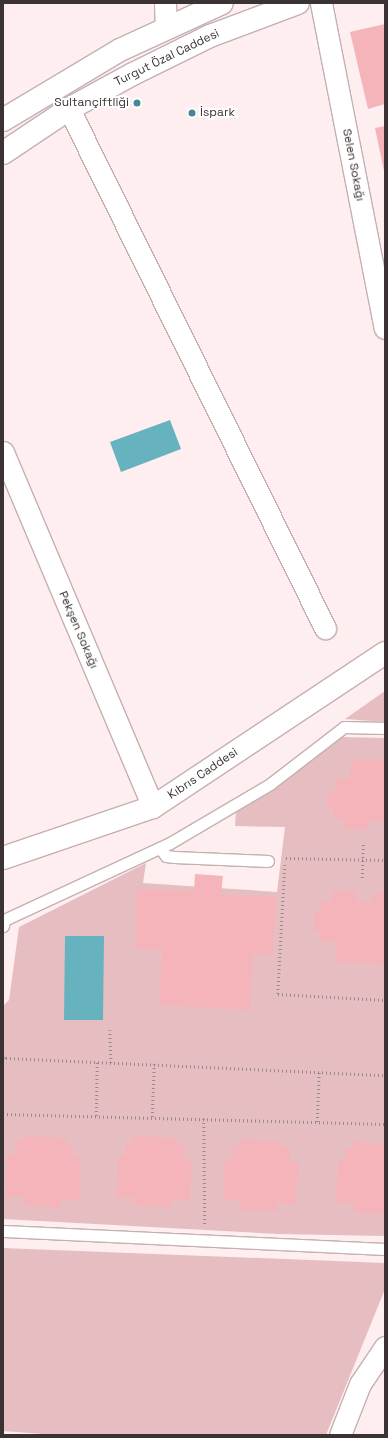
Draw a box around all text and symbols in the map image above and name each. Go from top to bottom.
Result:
street label: Turgut Özal Caddesi [112,26,222,90]
place label: Sultançiftliği [54,96,129,110]
marker: Sultançiftliği [132,98,142,108]
place label: İspark [200,106,235,120]
marker: İspark [187,108,197,118]
street label: Selen Sokağı [339,128,367,202]
street label: Pekşen Sokağı [55,589,101,671]
street label: Kıbrıs Caddesi [165,745,241,803]

